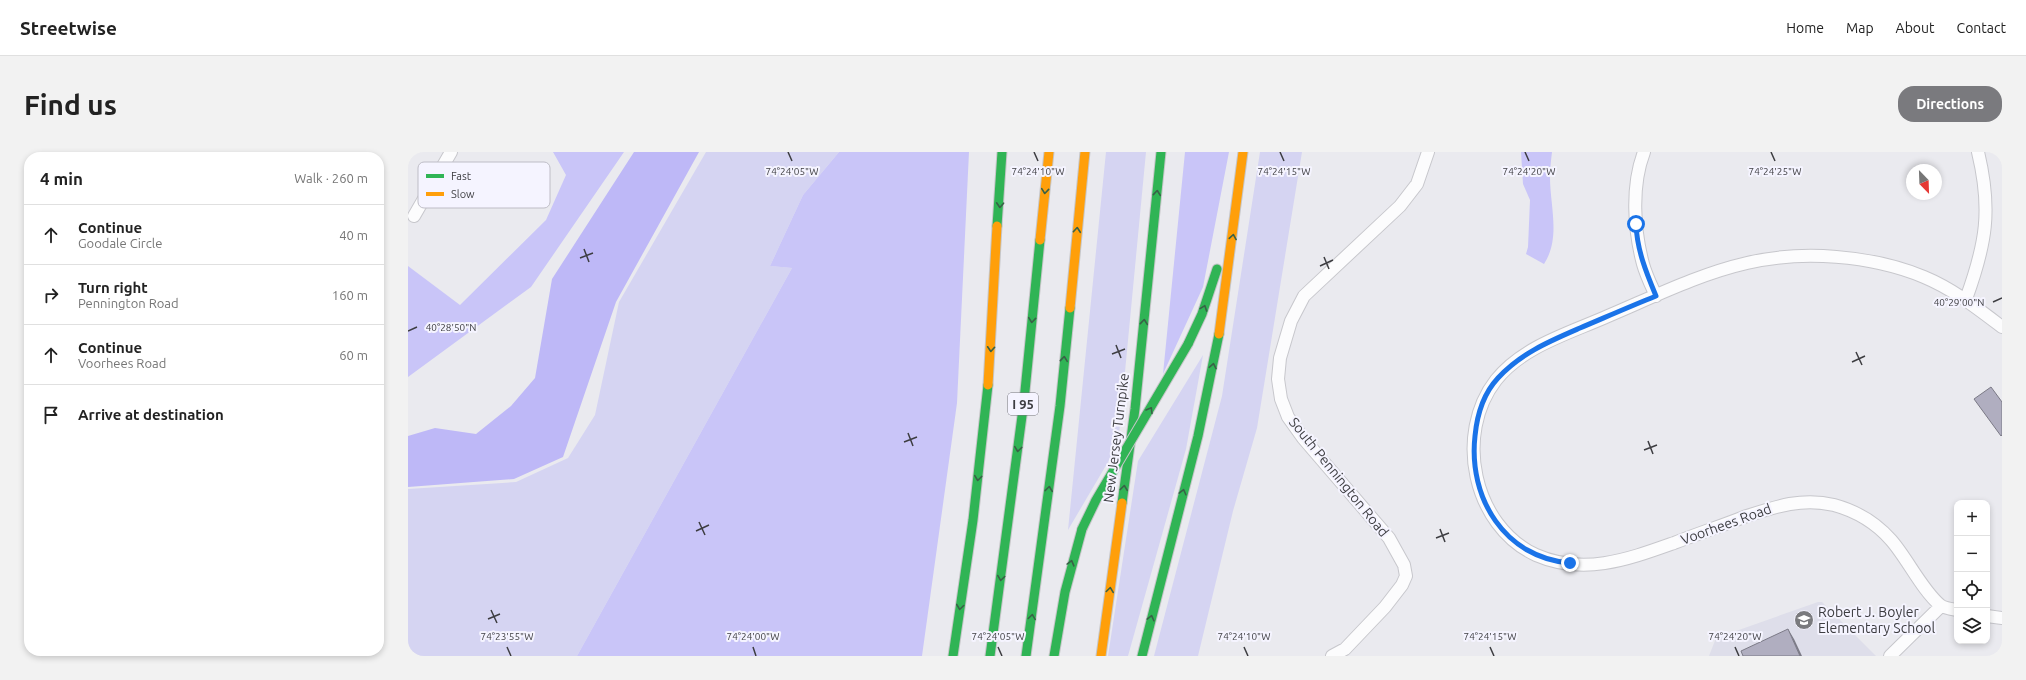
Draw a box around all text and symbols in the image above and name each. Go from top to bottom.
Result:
text: Streetwise [20,17,117,39]
text: Home [1786,20,1824,36]
text: Map [1846,20,1874,36]
text: About [1896,20,1935,36]
text: Contact [1957,20,2006,36]
button: Directions [1898,86,2002,122]
text: Find us [24,89,117,120]
legend [418,162,550,208]
north arrow [1906,164,1942,200]
text: 74°24'05"W [766,166,818,177]
text: 74°24'10"W [1012,166,1064,177]
text: 74°24'15"W [1258,166,1310,177]
text: 74°24'20"W [1503,166,1555,177]
text: 74°24'25"W [1749,166,1801,177]
text: 4 min [40,169,83,188]
text: Fast [451,170,472,182]
text: Walk · 260 m [294,171,368,185]
text: Slow [451,188,475,200]
one-way arrow [1041,188,1050,194]
one-way arrow [1152,190,1161,196]
one-way arrow [995,202,1004,208]
route start [1627,215,1645,233]
text: Continue [78,219,142,236]
icon: ahead [40,224,62,246]
one-way arrow [1073,227,1082,233]
text: 40 m [339,228,368,242]
one-way arrow [1228,234,1237,240]
text: Goodale Circle [78,236,162,250]
text: Turn right [78,279,148,296]
icon: right [40,284,62,306]
text: 160 m [332,288,368,302]
text: Pennington Road [78,296,179,310]
text: 40°29'00"N [1934,297,1984,308]
one-way arrow [1199,305,1208,312]
one-way arrow [1028,317,1037,323]
one-way arrow [1139,319,1148,325]
text: 40°28'50"N [426,322,476,333]
text: Continue [78,339,142,356]
icon: ahead [40,344,62,366]
one-way arrow [986,346,995,352]
text: 60 m [339,348,368,362]
text: Voorhees Road [78,356,166,370]
one-way arrow [1060,356,1069,362]
one-way arrow [1208,363,1217,369]
street label: New Jersey Turnpike [1100,372,1132,504]
road number: I 95 [1008,393,1038,415]
icon: arrive [40,404,62,426]
text: Arrive at destination [78,406,224,423]
one-way arrow [1145,407,1152,414]
street label: South Pennington Road [1286,414,1392,540]
one-way arrow [1013,446,1022,452]
one-way arrow [973,475,982,481]
one-way arrow [1044,485,1053,492]
one-way arrow [1120,485,1129,491]
one-way arrow [1178,489,1187,496]
street label: Voorhees Road [1679,500,1773,548]
map controls [1954,500,1990,644]
button: + [1954,500,1990,536]
button: − [1954,536,1990,572]
route end [1561,554,1579,572]
one-way arrow [1066,559,1075,566]
button: locate [1954,572,1990,608]
one-way arrow [997,575,1006,581]
one-way arrow [1106,587,1114,593]
one-way arrow [956,604,965,610]
place label: Robert J. Boyler Elementary School [1818,604,1936,636]
button: layers [1954,608,1990,644]
school or university icon: Robert J. Boyler Elementary School [1793,609,1815,631]
one-way arrow [1027,614,1036,620]
one-way arrow [1147,615,1155,621]
text: 74°23'55"W [481,631,533,642]
text: 74°24'00"W [727,631,779,642]
text: 74°24'05"W [972,631,1024,642]
text: 74°24'10"W [1218,631,1270,642]
text: 74°24'15"W [1464,631,1516,642]
text: 74°24'20"W [1709,631,1761,642]

